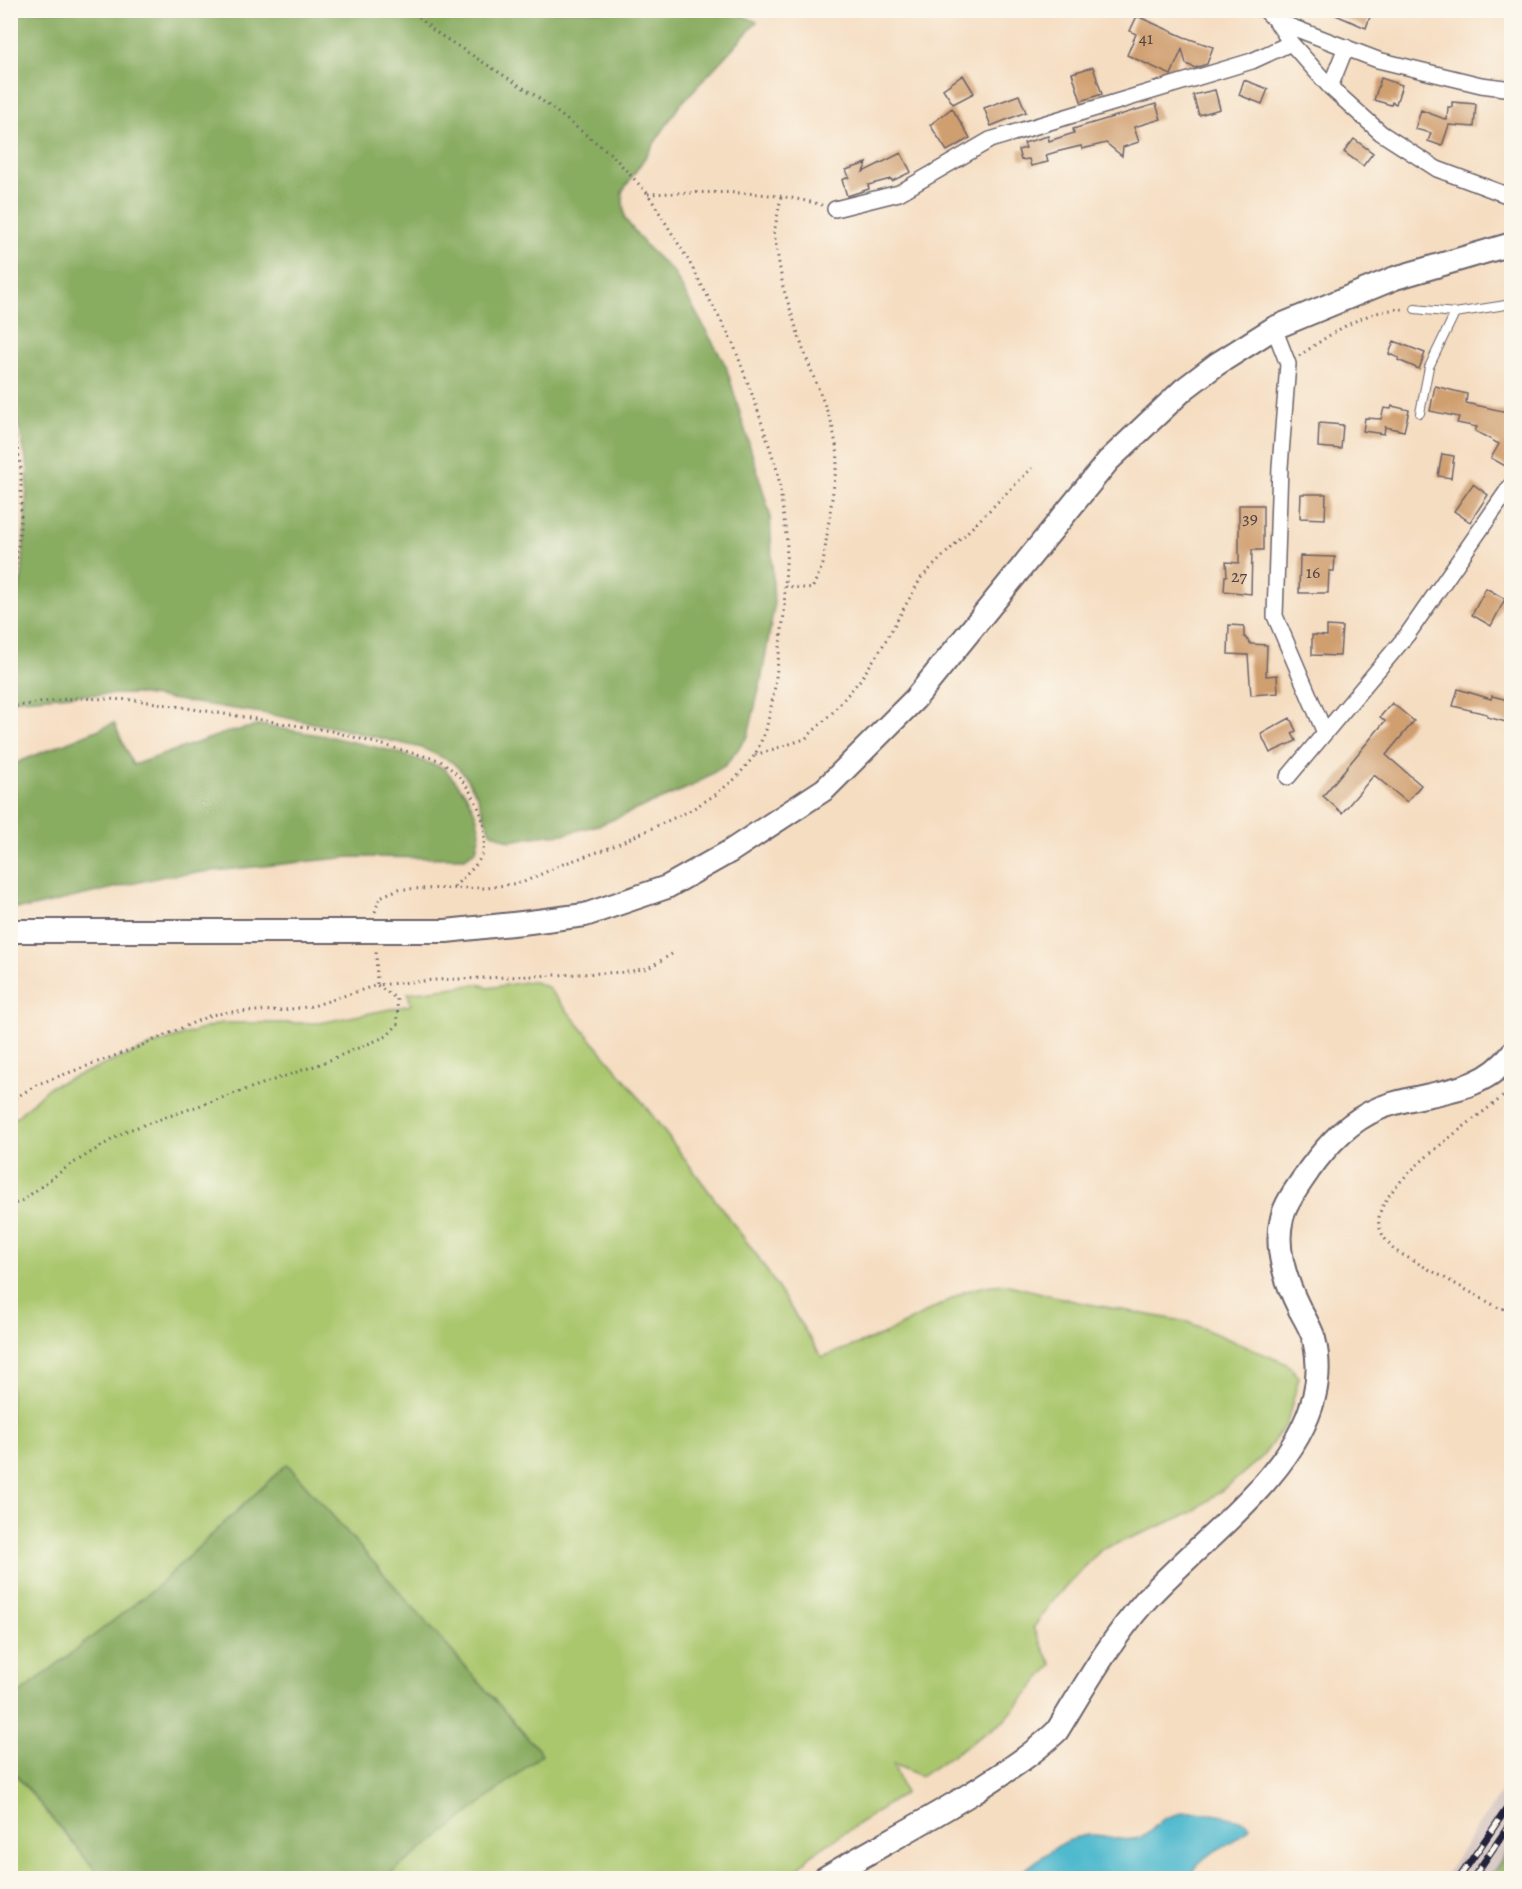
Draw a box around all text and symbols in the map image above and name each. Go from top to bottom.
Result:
house number: 41 [1139,26,1153,50]
house number: 39 [1242,506,1258,530]
house number: 16 [1306,560,1320,584]
house number: 27 [1231,564,1247,588]

